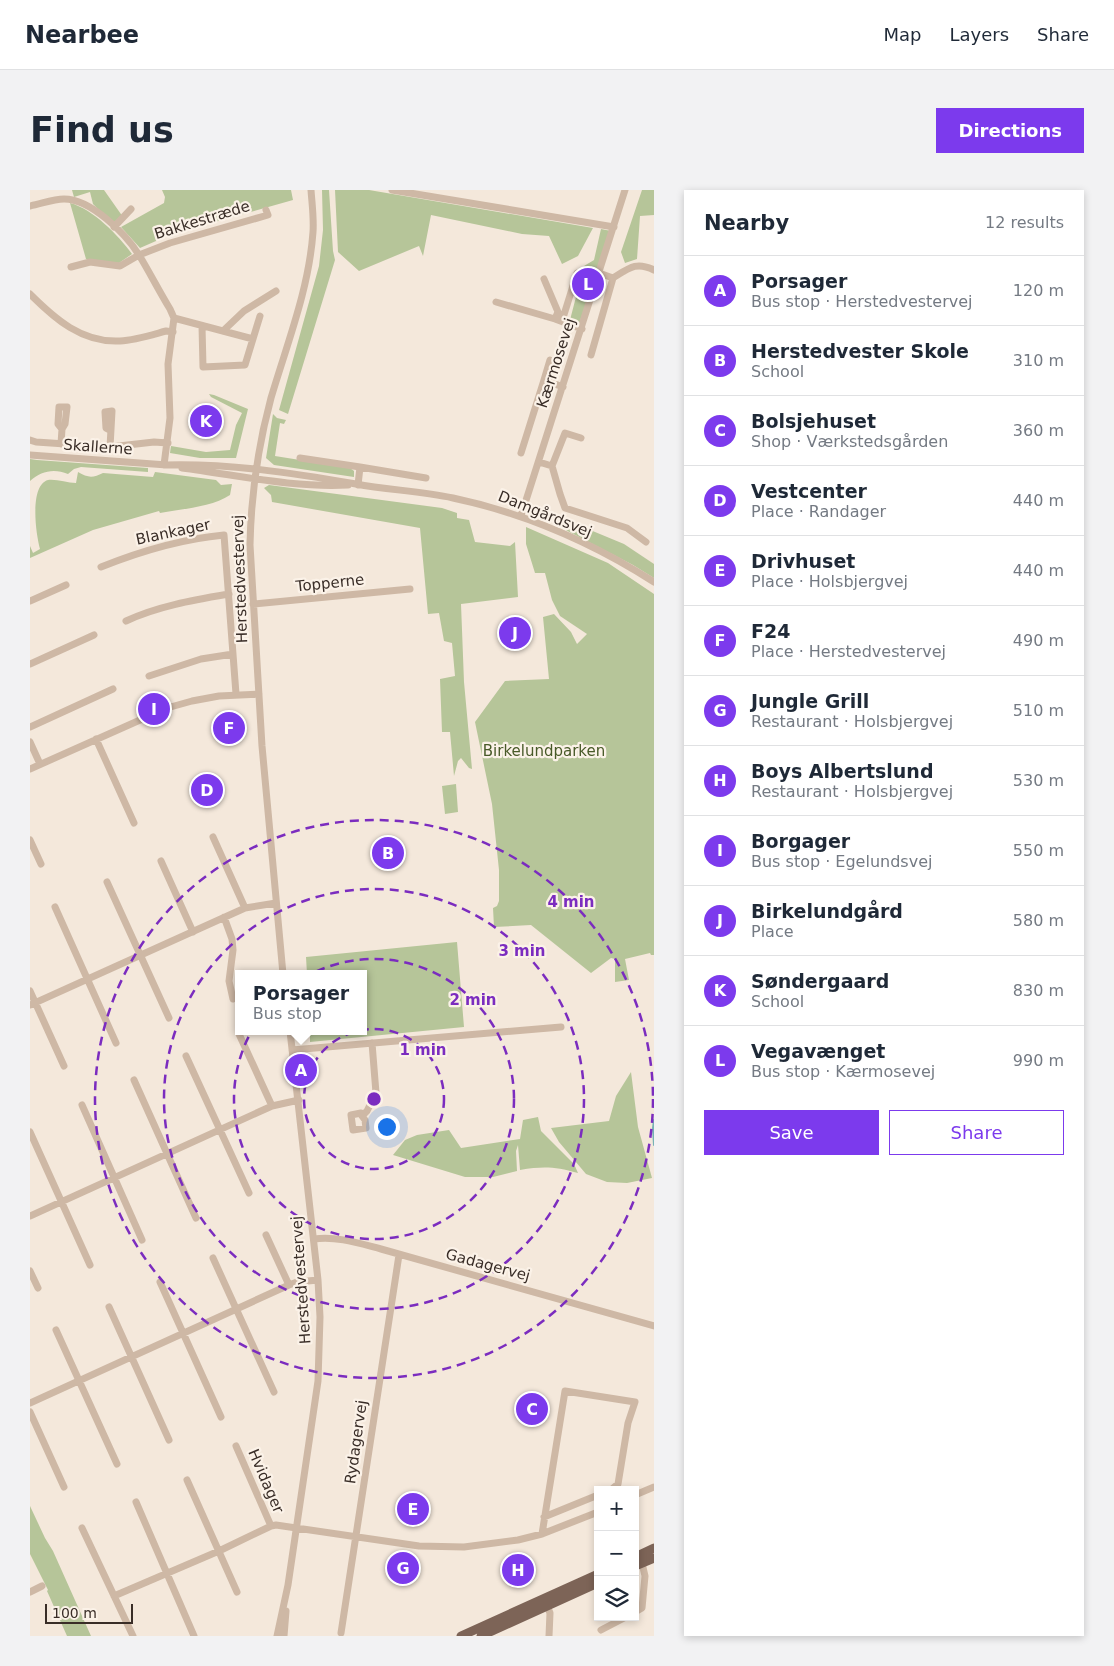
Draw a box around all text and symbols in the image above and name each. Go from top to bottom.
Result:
text: Nearbee [25,21,139,49]
text: Map [883,24,921,45]
text: Layers [949,24,1009,45]
text: Share [1037,24,1089,45]
button: Directions [936,108,1084,153]
text: Find us [30,110,174,150]
street label: Bakkestræde [152,197,252,243]
text: Nearby [704,211,789,235]
text: 12 results [985,213,1064,232]
pin: L [572,265,604,303]
text: Porsager [751,270,847,292]
text: A [714,281,726,300]
text: 120 m [1013,281,1064,300]
text: Bus stop · Herstedvestervej [751,292,973,311]
street label: Kærmosevej [533,316,579,410]
text: Herstedvester Skole [751,340,969,362]
text: B [714,351,726,370]
text: 310 m [1013,351,1064,370]
text: School [751,362,804,381]
pin: K [190,402,222,440]
text: Bolsjehuset [751,410,876,432]
text: C [714,421,726,440]
text: 360 m [1013,421,1064,440]
text: Shop · Værkstedsgården [751,432,948,451]
street label: Skallerne [63,436,133,458]
text: Vestcenter [751,480,867,502]
street label: Damgårdsvej [495,487,595,541]
text: D [713,491,727,510]
text: 440 m [1013,491,1064,510]
text: Place · Randager [751,502,886,521]
street label: Herstedvestervej [229,514,251,644]
street label: Blankager [134,515,213,549]
text: Drivhuset [751,550,855,572]
text: E [715,561,725,580]
text: 440 m [1013,561,1064,580]
street label: Topperne [294,570,365,596]
text: Place · Holsbjergvej [751,572,908,591]
pin: J [499,614,531,652]
text: F24 [751,620,790,642]
text: F [715,631,725,650]
text: 490 m [1013,631,1064,650]
text: Place · Herstedvestervej [751,642,946,661]
pin: I [138,690,170,728]
text: Jungle Grill [751,690,869,712]
text: G [713,701,727,720]
text: 510 m [1013,701,1064,720]
pin: F [213,709,245,747]
text: Restaurant · Holsbjergvej [751,712,953,731]
park label: Birkelundparken [483,742,605,760]
text: Boys Albertslund [751,760,933,782]
pin: D [191,771,223,809]
text: H [713,771,727,790]
text: 530 m [1013,771,1064,790]
text: Restaurant · Holsbjergvej [751,782,953,801]
text: Borgager [751,830,850,852]
pin: B [372,834,404,872]
text: I [717,841,723,860]
text: 550 m [1013,841,1064,860]
text: Bus stop · Egelundsvej [751,852,932,871]
text: 4 min [547,893,595,911]
text: Birkelundgård [751,900,903,922]
text: J [717,911,723,930]
text: 580 m [1013,911,1064,930]
text: Place [751,922,794,941]
text: 3 min [498,942,546,960]
popup [235,970,367,1035]
text: Søndergaard [751,970,889,992]
text: K [714,981,726,1000]
text: 830 m [1013,981,1064,1000]
text: Porsager [253,982,349,1004]
text: 2 min [449,991,497,1009]
text: School [751,992,804,1011]
text: Bus stop [253,1004,322,1023]
text: Vegavænget [751,1040,885,1062]
text: 1 min [399,1041,447,1059]
pin: A [285,1051,317,1089]
text: L [715,1051,725,1070]
text: 990 m [1013,1051,1064,1070]
text: Bus stop · Kærmosevej [751,1062,935,1081]
centre of rings [365,1090,383,1108]
button: Save [704,1110,879,1155]
button: Share [889,1110,1064,1155]
your location [374,1114,400,1140]
street label: Herstedvestervej [288,1215,314,1345]
street label: Gadagervej [444,1245,532,1285]
pin: C [516,1390,548,1428]
street label: Rydagervej [341,1399,371,1485]
street label: Hvidager [244,1446,288,1517]
map controls [594,1486,639,1621]
button: + [594,1486,639,1531]
pin: E [397,1490,429,1528]
button: − [594,1531,639,1576]
pin: G [387,1549,419,1587]
pin: H [502,1551,534,1589]
button: layers [594,1576,639,1621]
scale bar [45,1601,132,1624]
text: 100 m [52,1605,97,1621]

